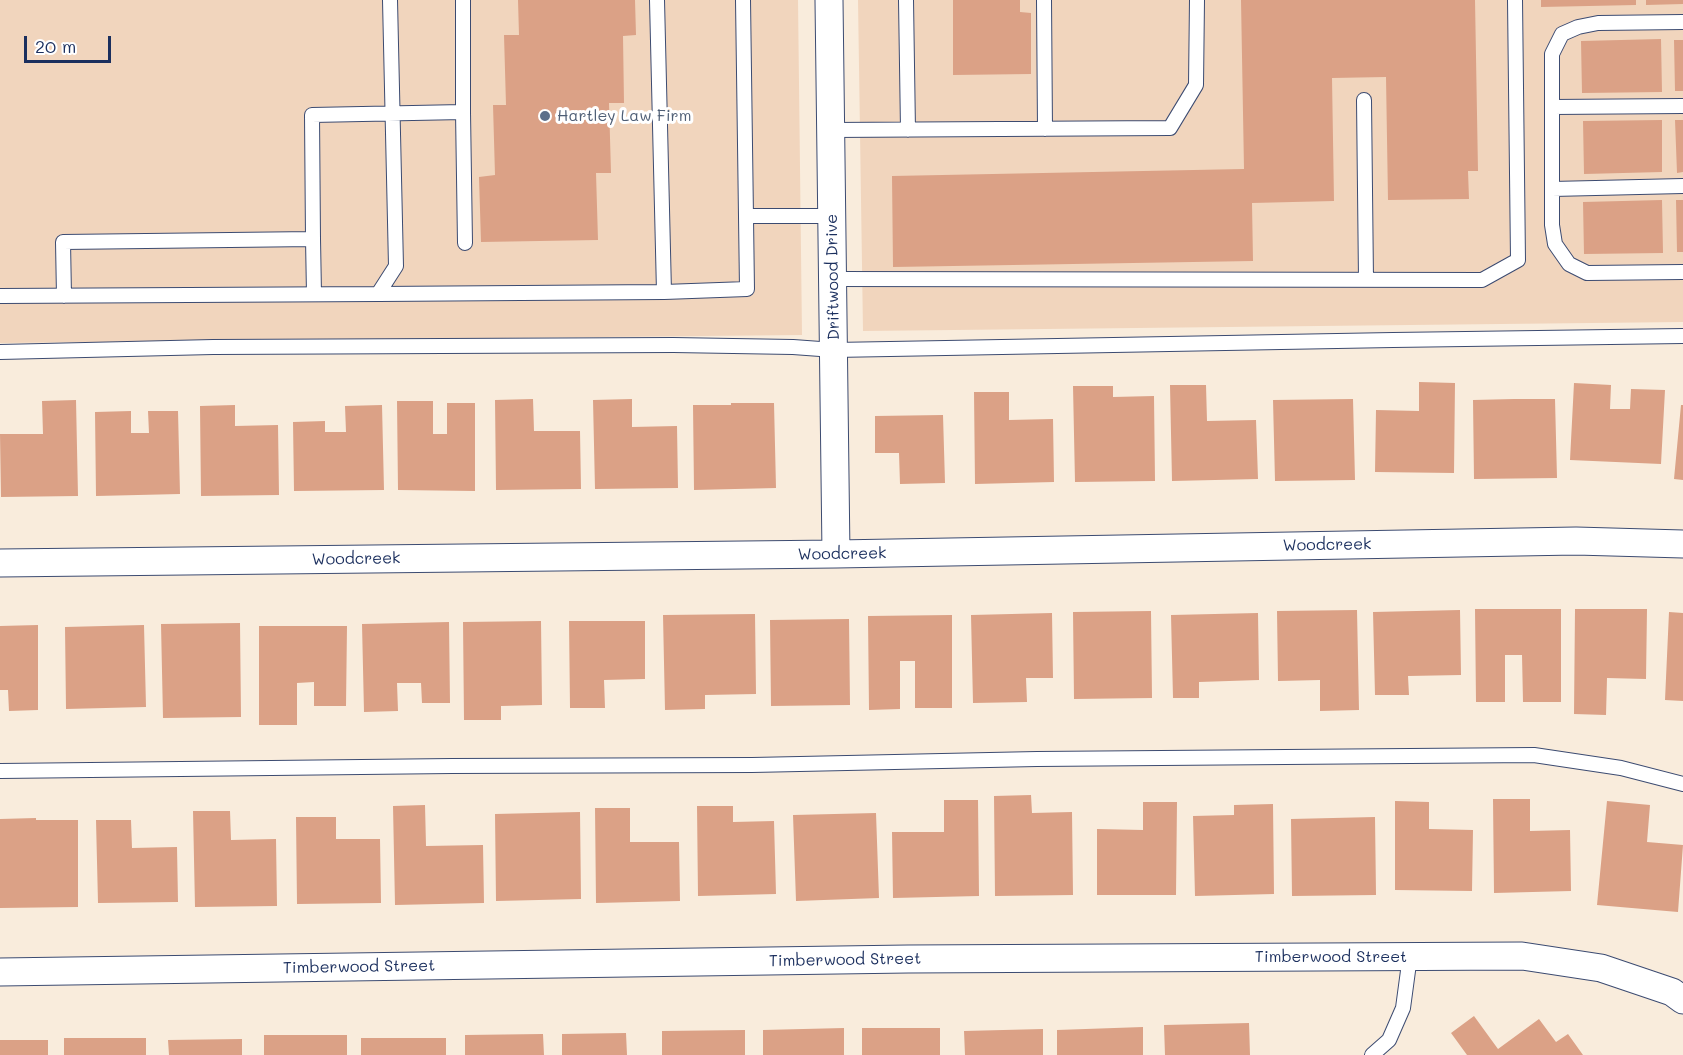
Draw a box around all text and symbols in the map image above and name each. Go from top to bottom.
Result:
scale bar [27,24,114,62]
text: 20 m [35,34,76,58]
place label: Hartley Law Firm [557,106,691,126]
marker: Hartley Law Firm [538,109,552,123]
street label: Driftwood Drive [822,214,844,340]
street label: Woodcreek [1282,535,1372,555]
street label: Woodcreek [797,544,887,564]
street label: Woodcreek [311,549,401,569]
street label: Timberwood Street [1255,947,1407,967]
street label: Timberwood Street [769,949,921,971]
street label: Timberwood Street [283,956,435,978]

